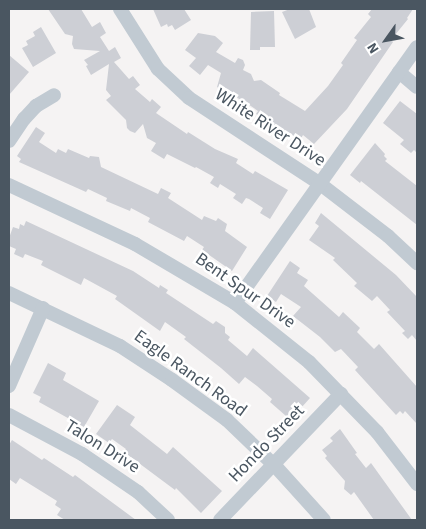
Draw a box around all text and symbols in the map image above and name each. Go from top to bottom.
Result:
north arrow [361,15,411,65]
text: N [362,39,384,57]
street label: White River Drive [211,84,329,172]
street label: Bent Spur Drive [191,249,299,333]
street label: Eagle Ranch Road [129,326,251,422]
street label: Hondo Street [225,401,309,487]
street label: Talon Drive [61,416,143,478]

